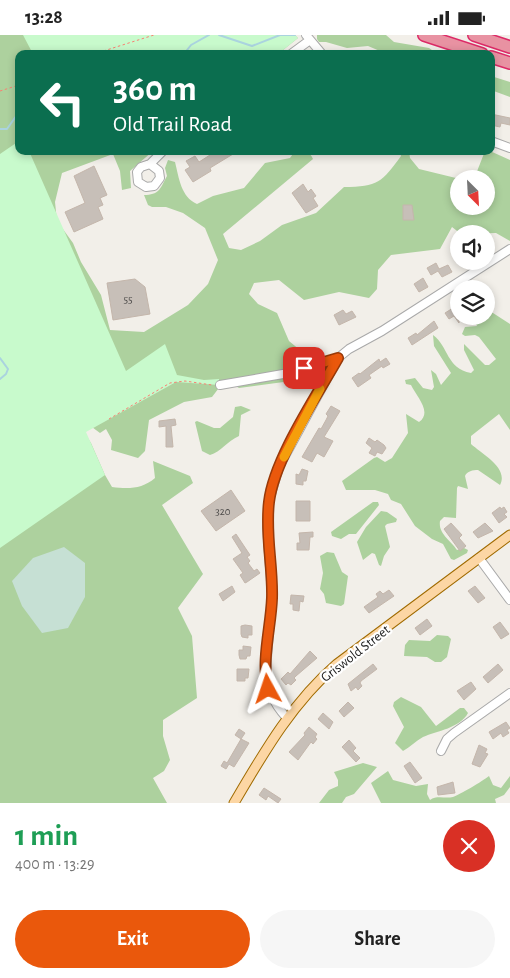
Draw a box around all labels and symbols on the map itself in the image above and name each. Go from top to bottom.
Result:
north arrow [450,170,495,215]
house number: 55 [123,294,133,305]
pin [283,347,325,389]
house number: 320 [215,506,231,517]
street label: Griswold Street [318,622,393,685]
position arrow [241,662,293,714]

